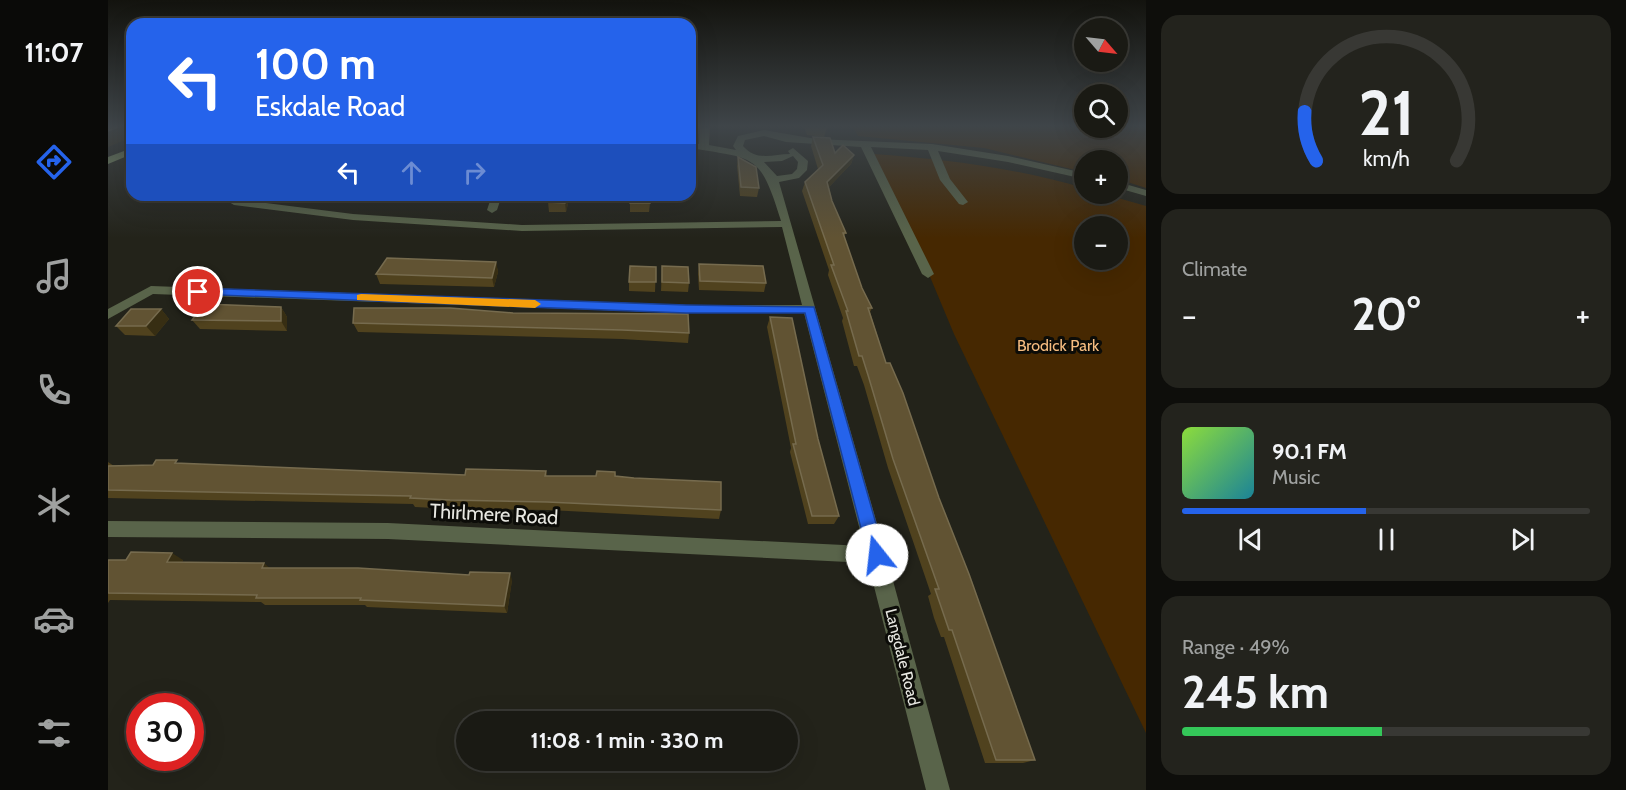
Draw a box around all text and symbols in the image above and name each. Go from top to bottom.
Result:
north arrow [1074,18,1128,72]
map controls [1074,18,1128,270]
text: 11:07 [25,36,83,69]
text: 100 m [255,38,376,90]
icon: left [156,42,234,120]
text: 21 [1358,76,1414,152]
button: search [1074,84,1128,138]
text: Eskdale Road [255,90,405,123]
icon: directions [33,141,75,183]
text: km/h [1363,146,1409,172]
button: + [1074,150,1128,204]
icon: left [332,156,365,189]
icon: ahead [395,156,428,189]
icon: right [458,156,491,189]
button: − [1074,216,1128,270]
icon: music [33,255,75,297]
text: Climate [1182,257,1247,281]
pin [172,266,223,317]
icon: arrive [181,275,214,308]
text: 20° [1352,287,1420,341]
text: − [1182,295,1197,335]
text: + [1575,295,1590,335]
park label: Brodick Park [1017,336,1100,355]
icon: phone [33,369,75,411]
text: 90.1 FM [1272,438,1347,465]
text: Music [1272,465,1320,489]
icon: climate [33,484,75,526]
street label: Thirlmere Road [429,499,559,529]
position arrow [845,523,909,587]
icon: previous [1234,523,1267,556]
icon: pause [1370,523,1403,556]
icon: next [1506,523,1539,556]
icon: car [33,598,75,640]
street label: Langdale Road [881,607,924,708]
text: Range · 49% [1182,635,1290,659]
text: 245 km [1182,665,1329,719]
speed limit sign: 30 [126,693,204,771]
icon: filters [33,712,75,754]
text: 11:08 · 1 min · 330 m [531,727,723,754]

